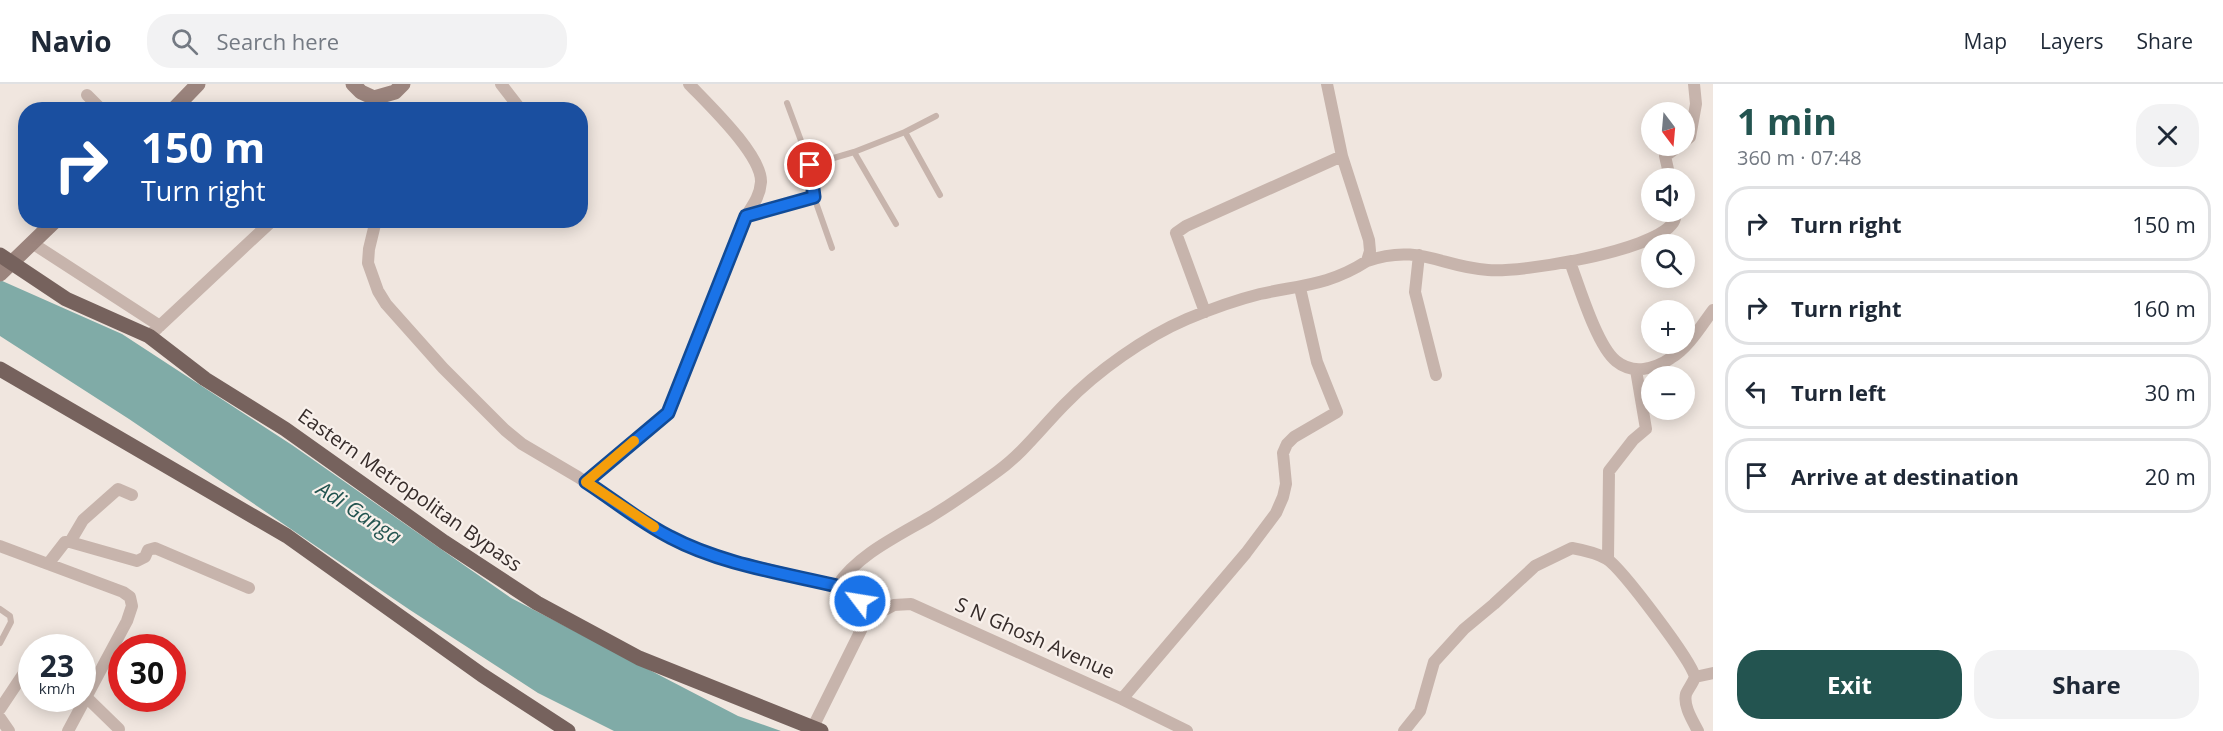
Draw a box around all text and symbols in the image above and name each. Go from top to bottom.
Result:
search box [147,14,567,68]
text: Navio [30,22,111,60]
icon: search [168,25,201,58]
text: Search here [216,26,339,56]
text: Map [1964,27,2007,55]
text: Layers [2040,27,2104,55]
text: Share [2137,27,2193,55]
text: 1 min [1737,97,1837,146]
north arrow [1641,102,1695,156]
map controls [1641,102,1695,420]
button: close [2136,104,2199,167]
text: 150 m [141,118,265,175]
icon: right [42,126,120,204]
pin [784,139,835,190]
text: 360 m · 07:48 [1737,144,1862,171]
icon: arrive [793,148,826,181]
button: sound [1641,168,1695,222]
text: Turn right [141,172,266,209]
icon: right [1740,207,1773,240]
text: Turn right [1791,209,1902,239]
text: 150 m [2132,209,2196,239]
button: search [1641,234,1695,288]
icon: right [1740,291,1773,324]
text: Turn right [1791,293,1902,323]
text: 160 m [2132,293,2196,323]
button: + [1641,300,1695,354]
button: − [1641,366,1695,420]
icon: left [1740,375,1773,408]
text: Turn left [1791,377,1886,407]
text: 30 m [2145,377,2196,407]
street label: Eastern Metropolitan Bypass [293,402,528,577]
icon: arrive [1740,459,1773,492]
text: Arrive at destination [1791,461,2019,491]
text: 20 m [2145,461,2196,491]
water label: Adi Ganga [310,473,407,550]
position arrow [828,569,892,633]
street label: S N Ghosh Avenue [951,590,1119,685]
speed limit sign: 30 [108,634,186,712]
text: 23 [40,645,74,686]
button: Exit [1737,650,1962,719]
button: Share [1974,650,2199,719]
text: km/h [39,678,75,698]

